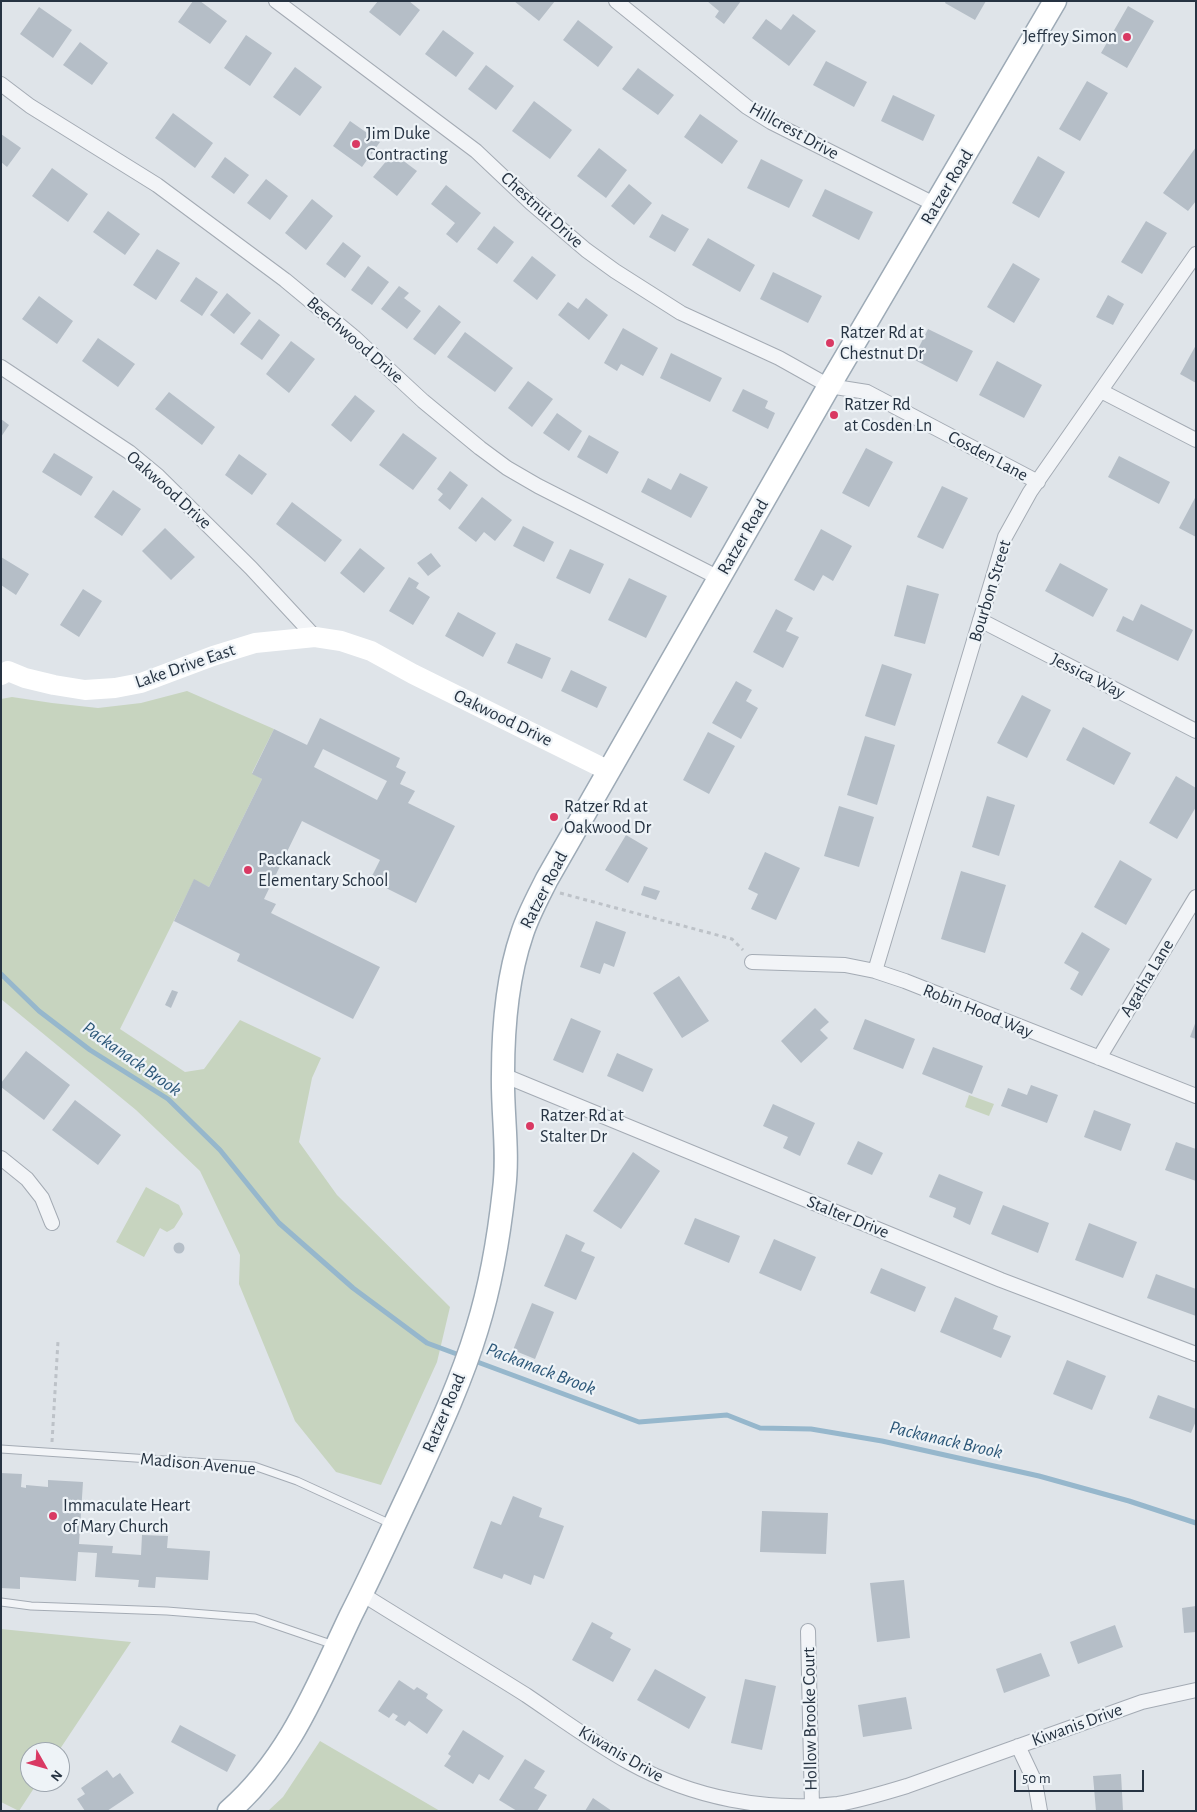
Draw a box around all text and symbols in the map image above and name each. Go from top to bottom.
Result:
place label: Jeffrey Simon [1023,26,1117,48]
marker: Jeffrey Simon [1121,31,1133,43]
street label: Hillcrest Drive [745,97,843,165]
place label: Jim Duke Contracting [366,123,448,166]
marker: Jim Duke Contracting [350,138,362,150]
street label: Ratzer Road [916,146,978,228]
street label: Chestnut Drive [496,167,588,253]
street label: Beechwood Drive [302,292,408,388]
place label: Ratzer Rd at Chestnut Dr [840,322,924,364]
marker: Ratzer Rd at Chestnut Dr [824,337,836,349]
place label: Ratzer Rd at Cosden Ln [844,394,932,436]
marker: Ratzer Rd at Cosden Ln [828,409,840,421]
street label: Cosden Lane [944,426,1032,486]
street label: Oakwood Drive [122,446,216,534]
street label: Ratzer Road [713,495,773,579]
street label: Bourbon Street [964,537,1016,645]
street label: Lake Drive East [132,639,238,693]
street label: Jessica Way [1047,648,1129,704]
street label: Oakwood Drive [450,685,556,751]
place label: Ratzer Rd at Oakwood Dr [564,796,651,839]
marker: Ratzer Rd at Oakwood Dr [548,811,560,823]
street label: Ratzer Road [515,848,573,932]
place label: Packanack Elementary School [258,849,388,892]
marker: Packanack Elementary School [242,864,254,876]
street label: Agatha Lane [1115,935,1179,1021]
street label: Robin Hood Way [920,979,1036,1043]
water label: Packanack Brook [78,1016,186,1102]
place label: Ratzer Rd at Stalter Dr [540,1105,624,1148]
marker: Ratzer Rd at Stalter Dr [524,1120,536,1132]
street label: Stalter Drive [804,1191,892,1243]
water label: Packanack Brook [483,1338,599,1400]
street label: Ratzer Road [418,1370,470,1456]
water label: Packanack Brook [887,1416,1005,1464]
street label: Madison Avenue [139,1448,257,1480]
place label: Immaculate Heart of Mary Church [63,1495,190,1538]
marker: Immaculate Heart of Mary Church [47,1510,59,1522]
street label: Hollow Brooke Court [798,1647,822,1791]
street label: Kiwanis Drive [1029,1699,1125,1751]
street label: Kiwanis Drive [575,1721,667,1787]
north arrow [20,1742,70,1792]
scale bar [1017,1760,1147,1792]
text: N [48,1767,65,1784]
text: 50 m [1022,1771,1051,1786]

